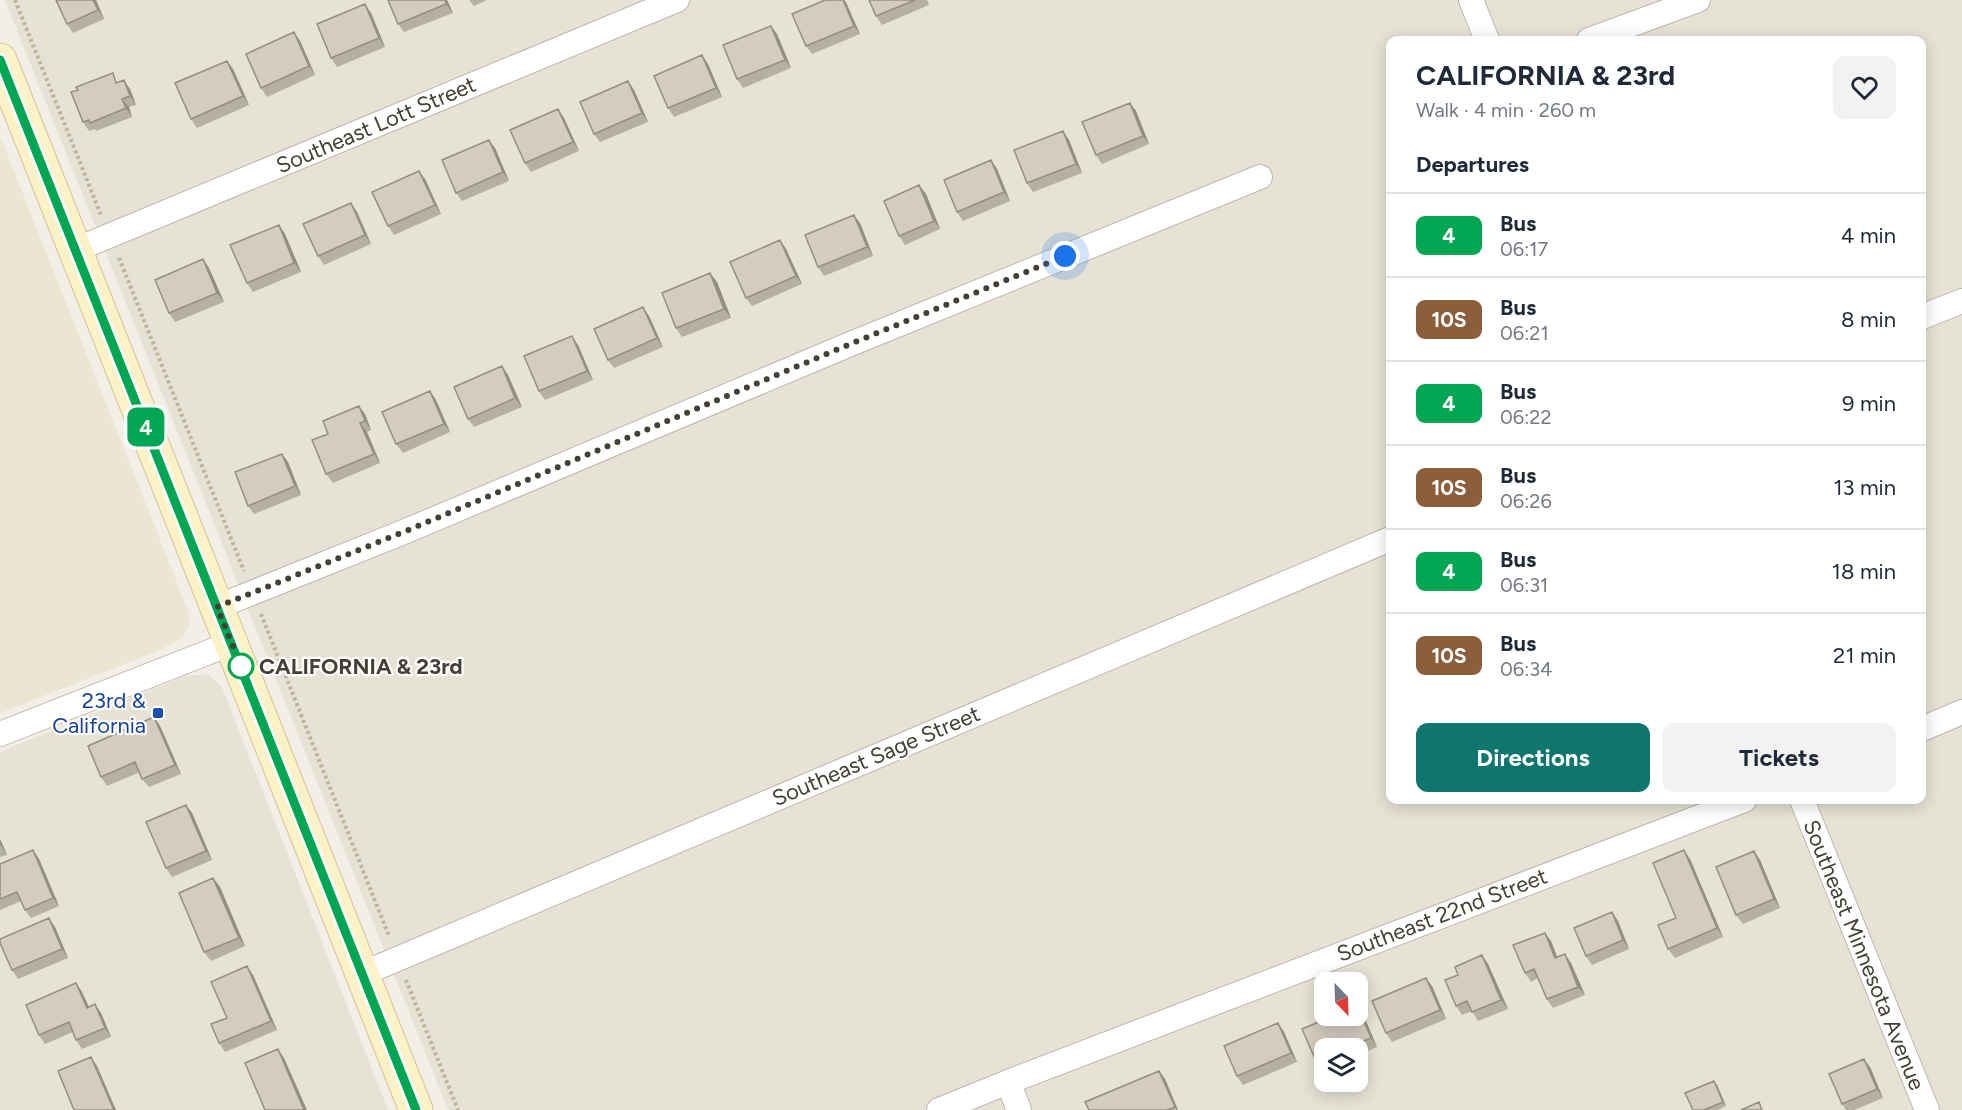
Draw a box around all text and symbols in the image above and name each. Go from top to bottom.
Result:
button: heart [1833,56,1896,119]
text: CALIFORNIA & 23rd [1416,58,1675,92]
street label: Southeast Lott Street [272,71,480,179]
text: Walk · 4 min · 260 m [1416,98,1596,122]
text: Departures [1416,151,1529,178]
text: Bus [1500,210,1536,237]
text: 4 min [1841,222,1896,249]
text: 4 [1442,223,1456,248]
text: 06:17 [1500,237,1548,261]
your location [1050,241,1080,271]
text: Bus [1500,294,1536,321]
text: 8 min [1841,306,1896,333]
text: 10S [1431,307,1467,332]
text: 06:21 [1500,321,1549,345]
text: Bus [1500,378,1536,405]
text: 9 min [1842,390,1896,417]
text: 4 [1442,391,1456,416]
text: 06:22 [1500,405,1552,429]
line badge: 4 [126,408,166,446]
text: 4 [139,415,153,440]
text: Bus [1500,462,1536,489]
text: 13 min [1833,474,1896,501]
text: 10S [1431,475,1467,500]
text: 06:26 [1500,489,1552,513]
text: Bus [1500,546,1536,573]
text: 18 min [1832,558,1896,585]
text: 4 [1442,559,1456,584]
text: 06:31 [1500,573,1548,597]
text: Bus [1500,630,1536,657]
text: 21 min [1833,642,1896,669]
text: 10S [1431,643,1467,668]
marker: CALIFORNIA & 23rd [228,653,254,679]
place label: CALIFORNIA & 23rd [259,653,463,680]
text: 06:34 [1500,657,1553,681]
place label: 23rd & California [52,687,146,739]
street label: Southeast Sage Street [768,700,984,812]
marker: 23rd & California [151,706,165,720]
button: Directions [1416,723,1650,792]
button: Tickets [1662,723,1896,792]
street label: Southeast Minnesota Avenue [1797,816,1931,1094]
street label: Southeast 22nd Street [1333,862,1551,968]
north arrow [1314,972,1368,1026]
map controls [1314,972,1368,1092]
button: layers [1314,1038,1368,1092]

